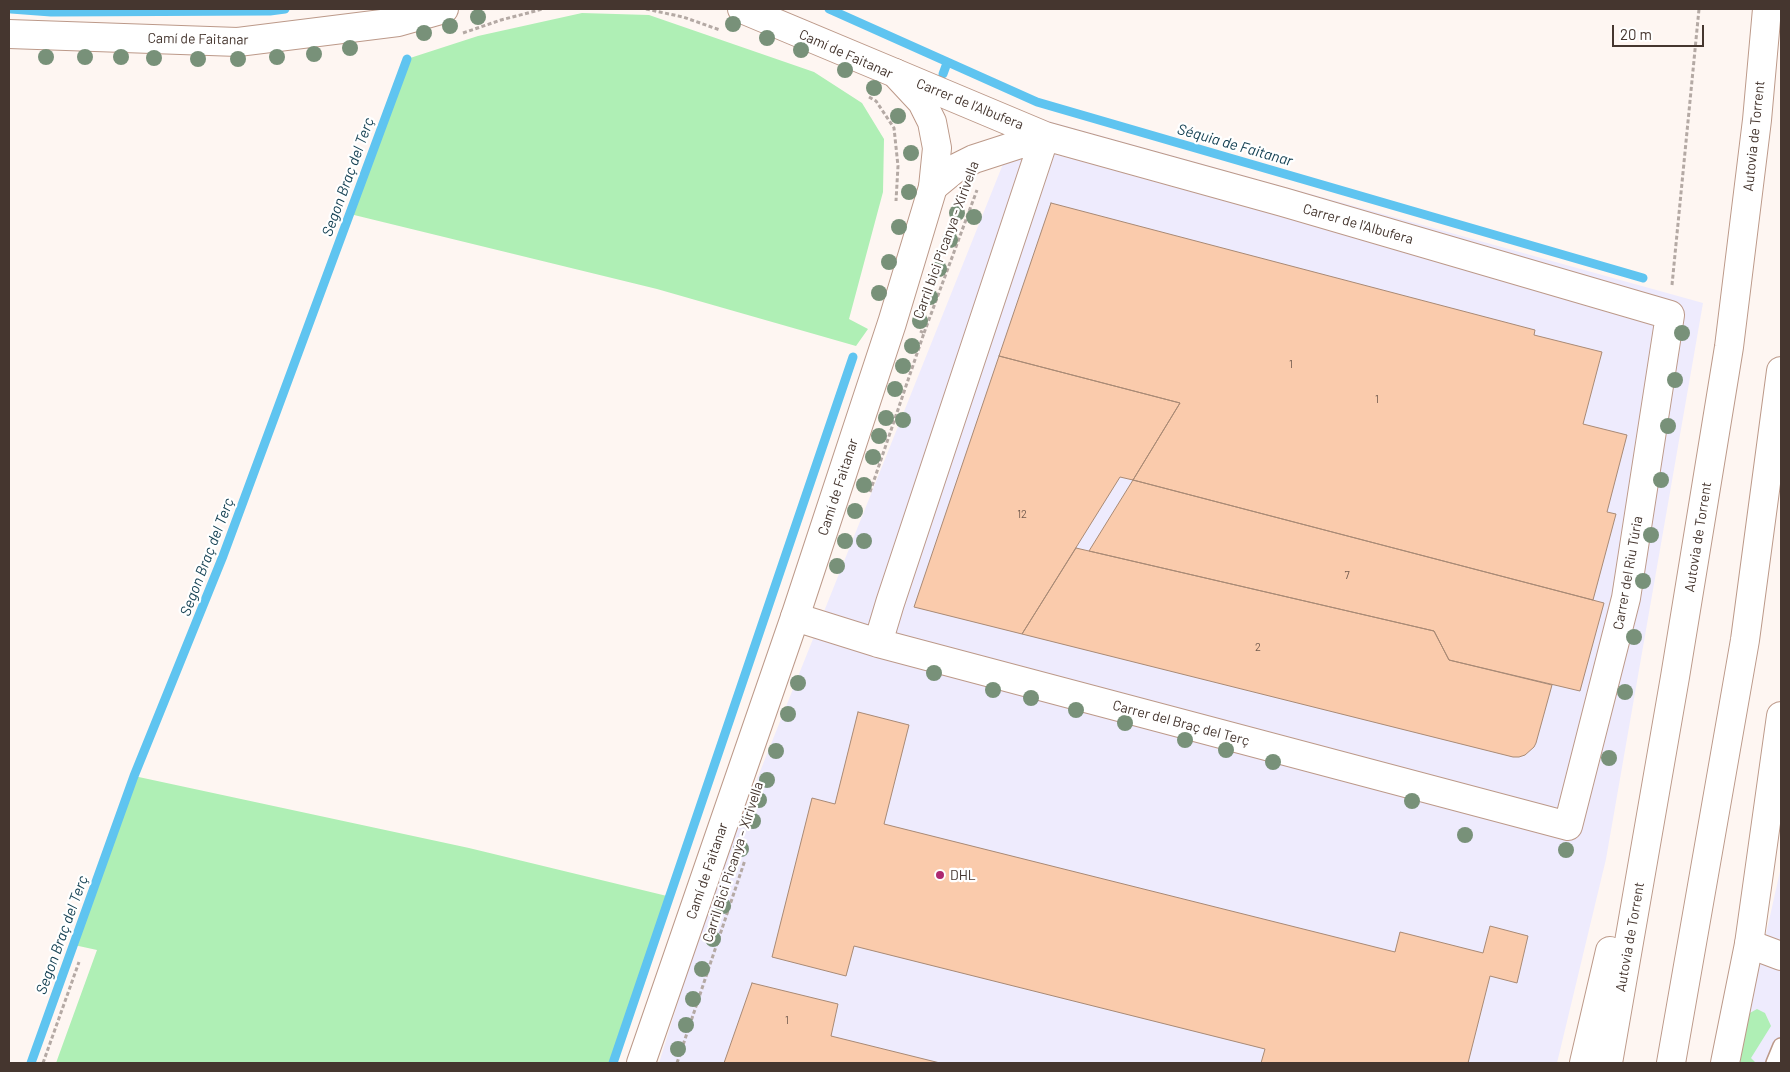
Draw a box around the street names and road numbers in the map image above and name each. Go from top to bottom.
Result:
street label: Camí de Faitanar [796,26,896,82]
street label: Camí de Faitanar [147,30,249,48]
street label: Carrer de l'Albufera [914,75,1026,133]
street label: Autovia de Torrent [1740,80,1768,192]
street label: Carril bici Picanya - Xirivella [910,159,982,321]
street label: Carrer de l'Albufera [1301,200,1415,248]
street label: Camí de Faitanar [814,436,862,538]
street label: Autovia de Torrent [1681,481,1715,593]
street label: Carrer del Riu Túria [1610,515,1646,631]
street label: Carrer del Braç del Terç [1111,697,1251,749]
street label: Carril Bici Picanya - Xirivella [699,780,767,944]
street label: Camí de Faitanar [683,820,731,922]
street label: Autovia de Torrent [1612,881,1648,993]

